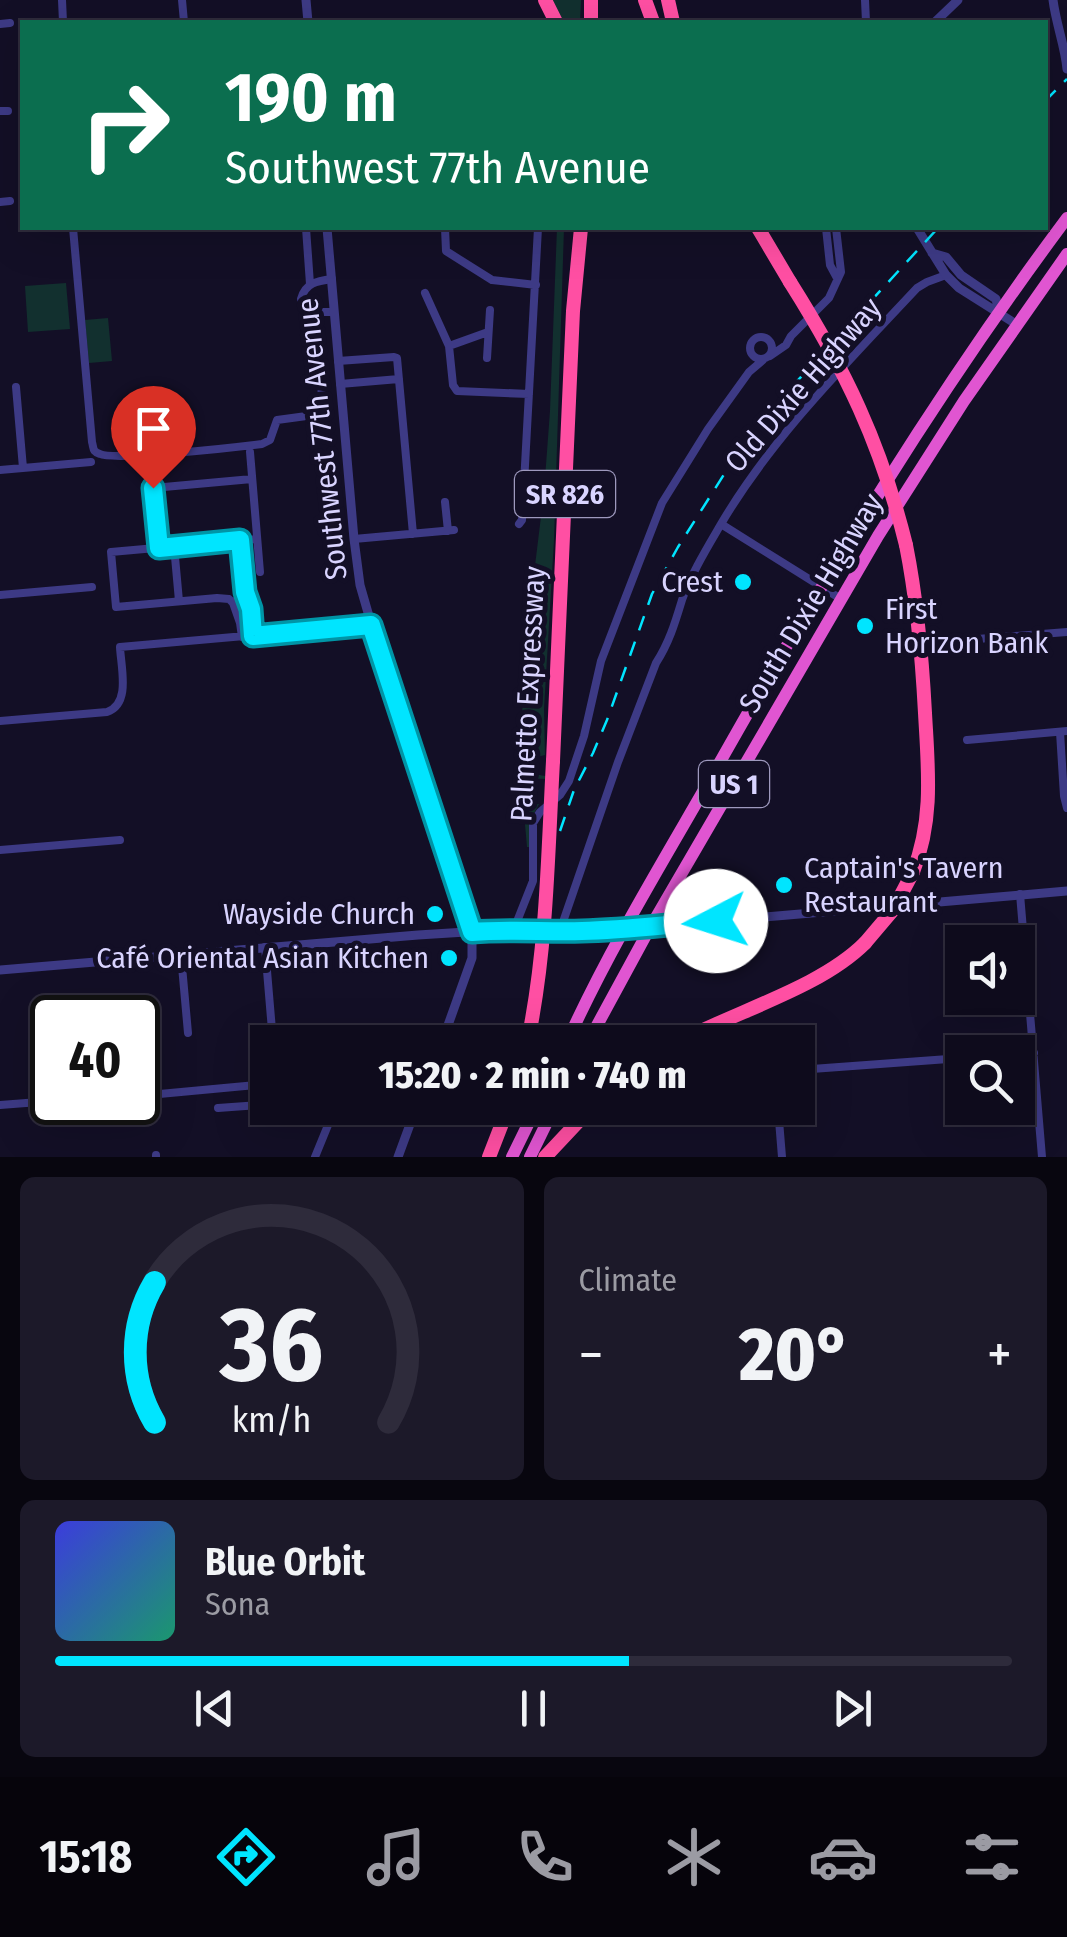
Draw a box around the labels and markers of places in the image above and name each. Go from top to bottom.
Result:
pin [111,386,196,489]
place label: Crest [661,564,723,600]
marker: Crest [732,571,754,593]
place label: First Horizon Bank [885,591,1048,661]
marker: First Horizon Bank [854,615,876,637]
place label: Captain's Tavern Restaurant [804,850,1004,920]
marker: Captain's Tavern Restaurant [773,874,795,896]
place label: Wayside Church [223,896,415,932]
marker: Wayside Church [424,903,446,925]
place label: Café Oriental Asian Kitchen [96,940,429,976]
marker: Café Oriental Asian Kitchen [438,947,460,969]

